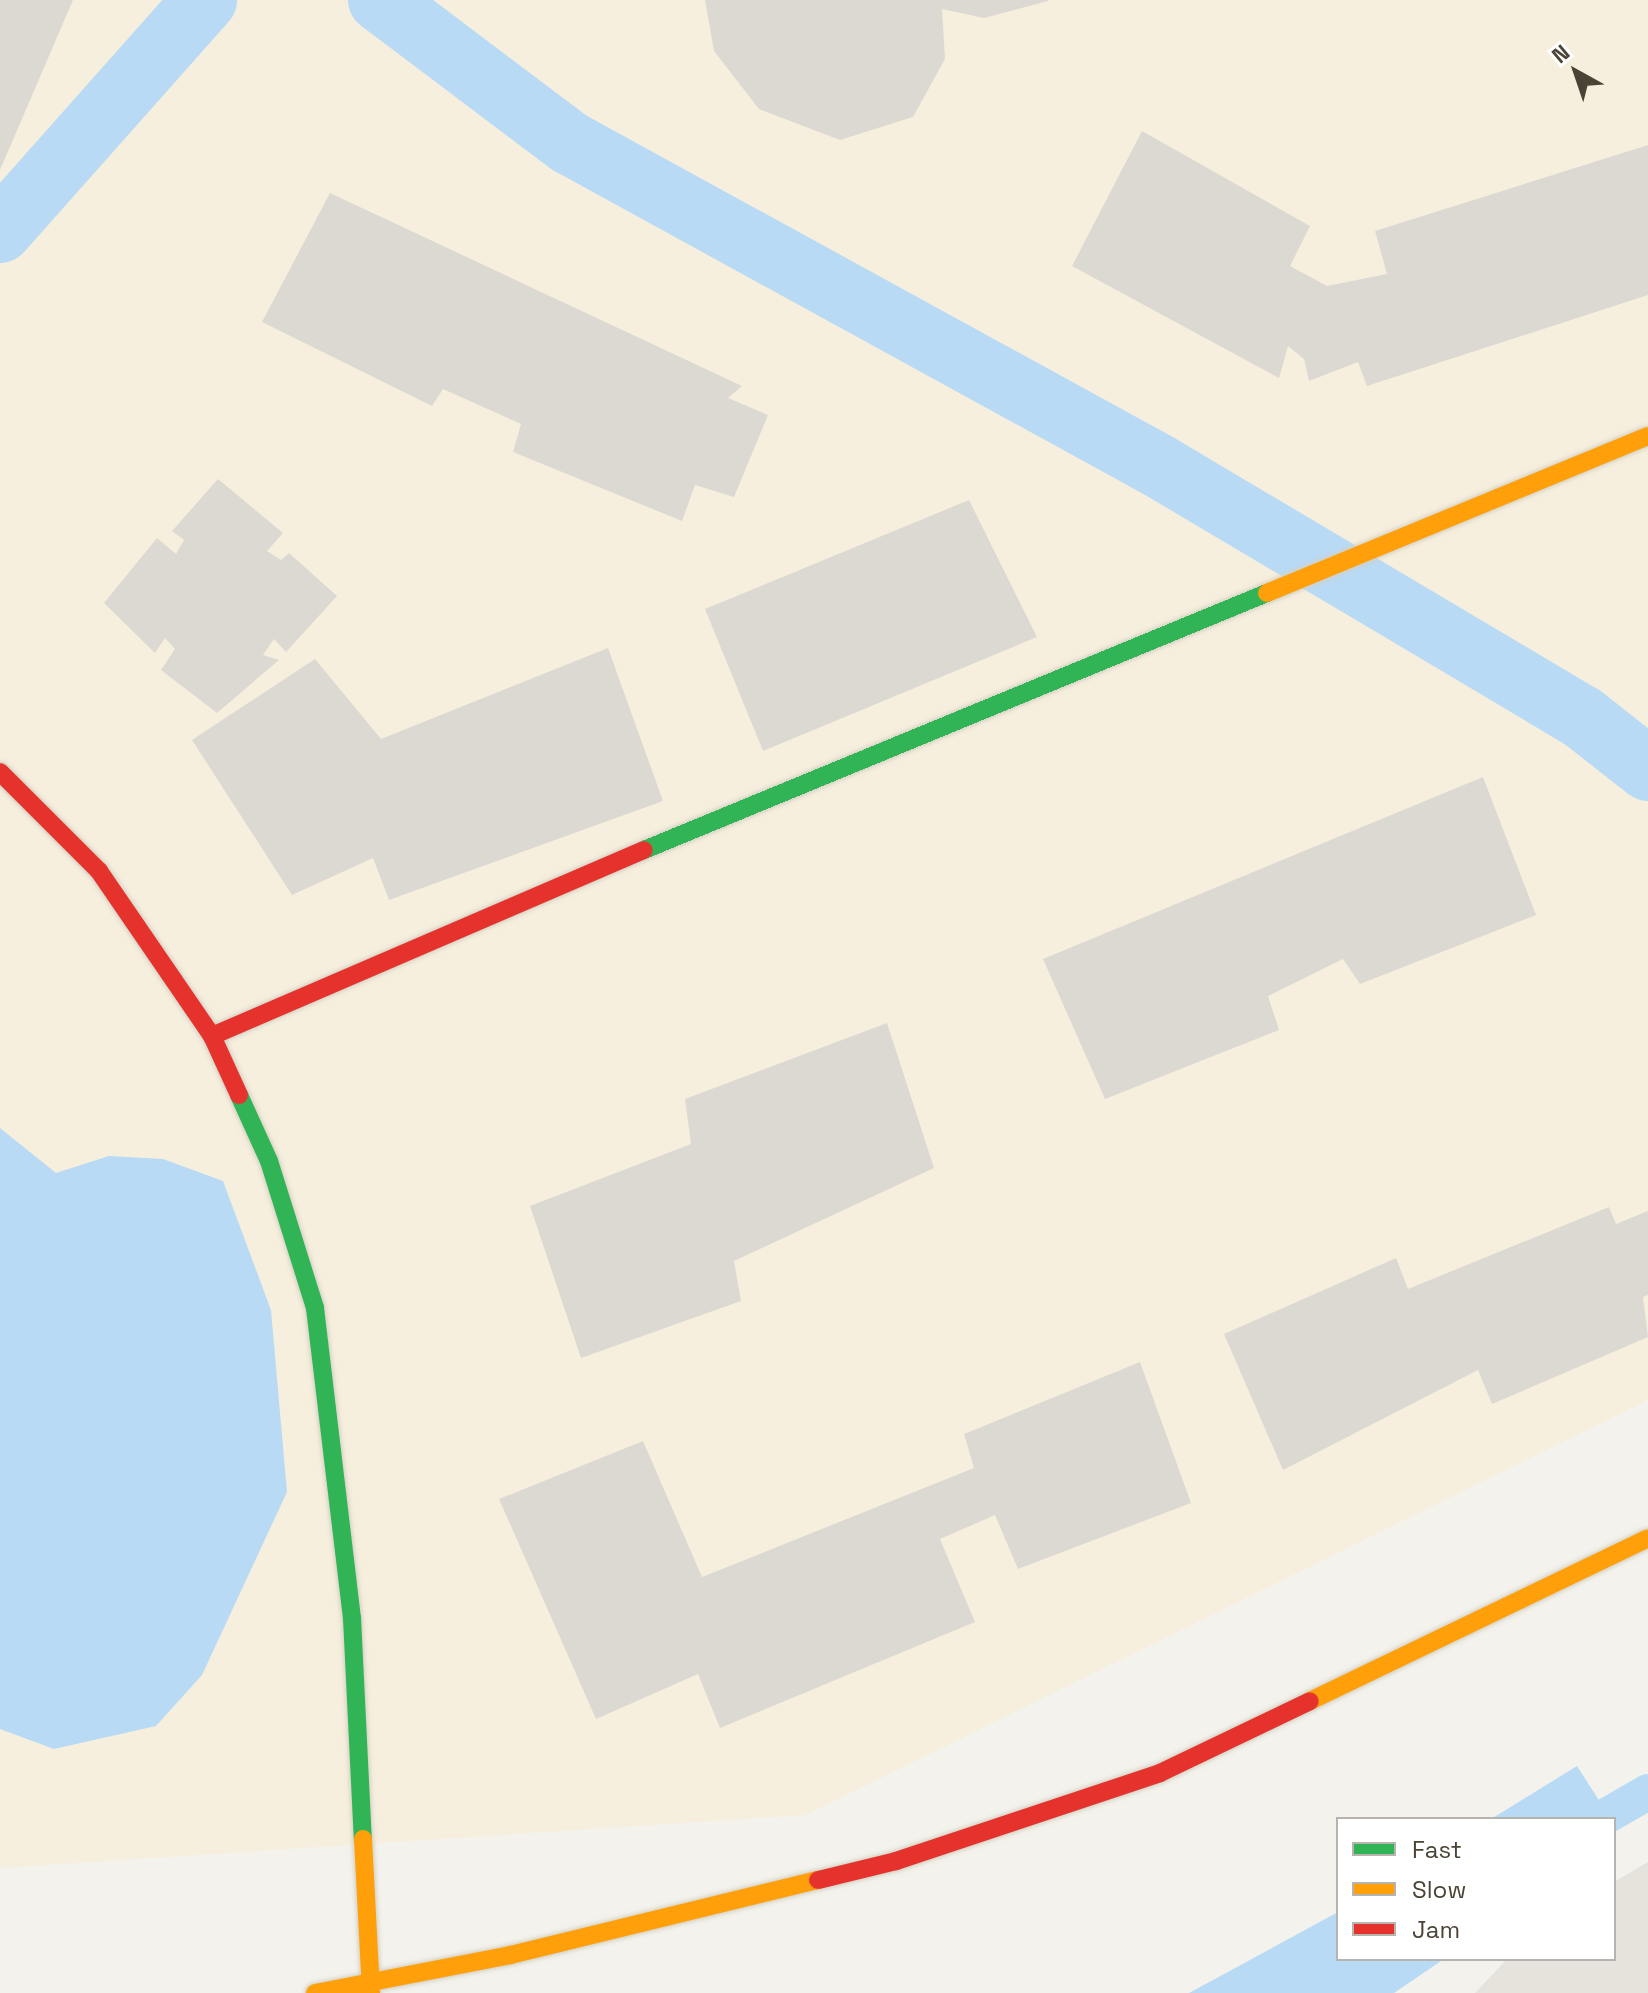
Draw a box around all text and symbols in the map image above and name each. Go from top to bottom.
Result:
north arrow [1536,32,1616,112]
text: N [1546,38,1575,69]
legend [1336,1817,1616,1961]
text: Fast [1412,1834,1462,1865]
text: Slow [1412,1874,1466,1905]
text: Jam [1412,1914,1460,1945]

